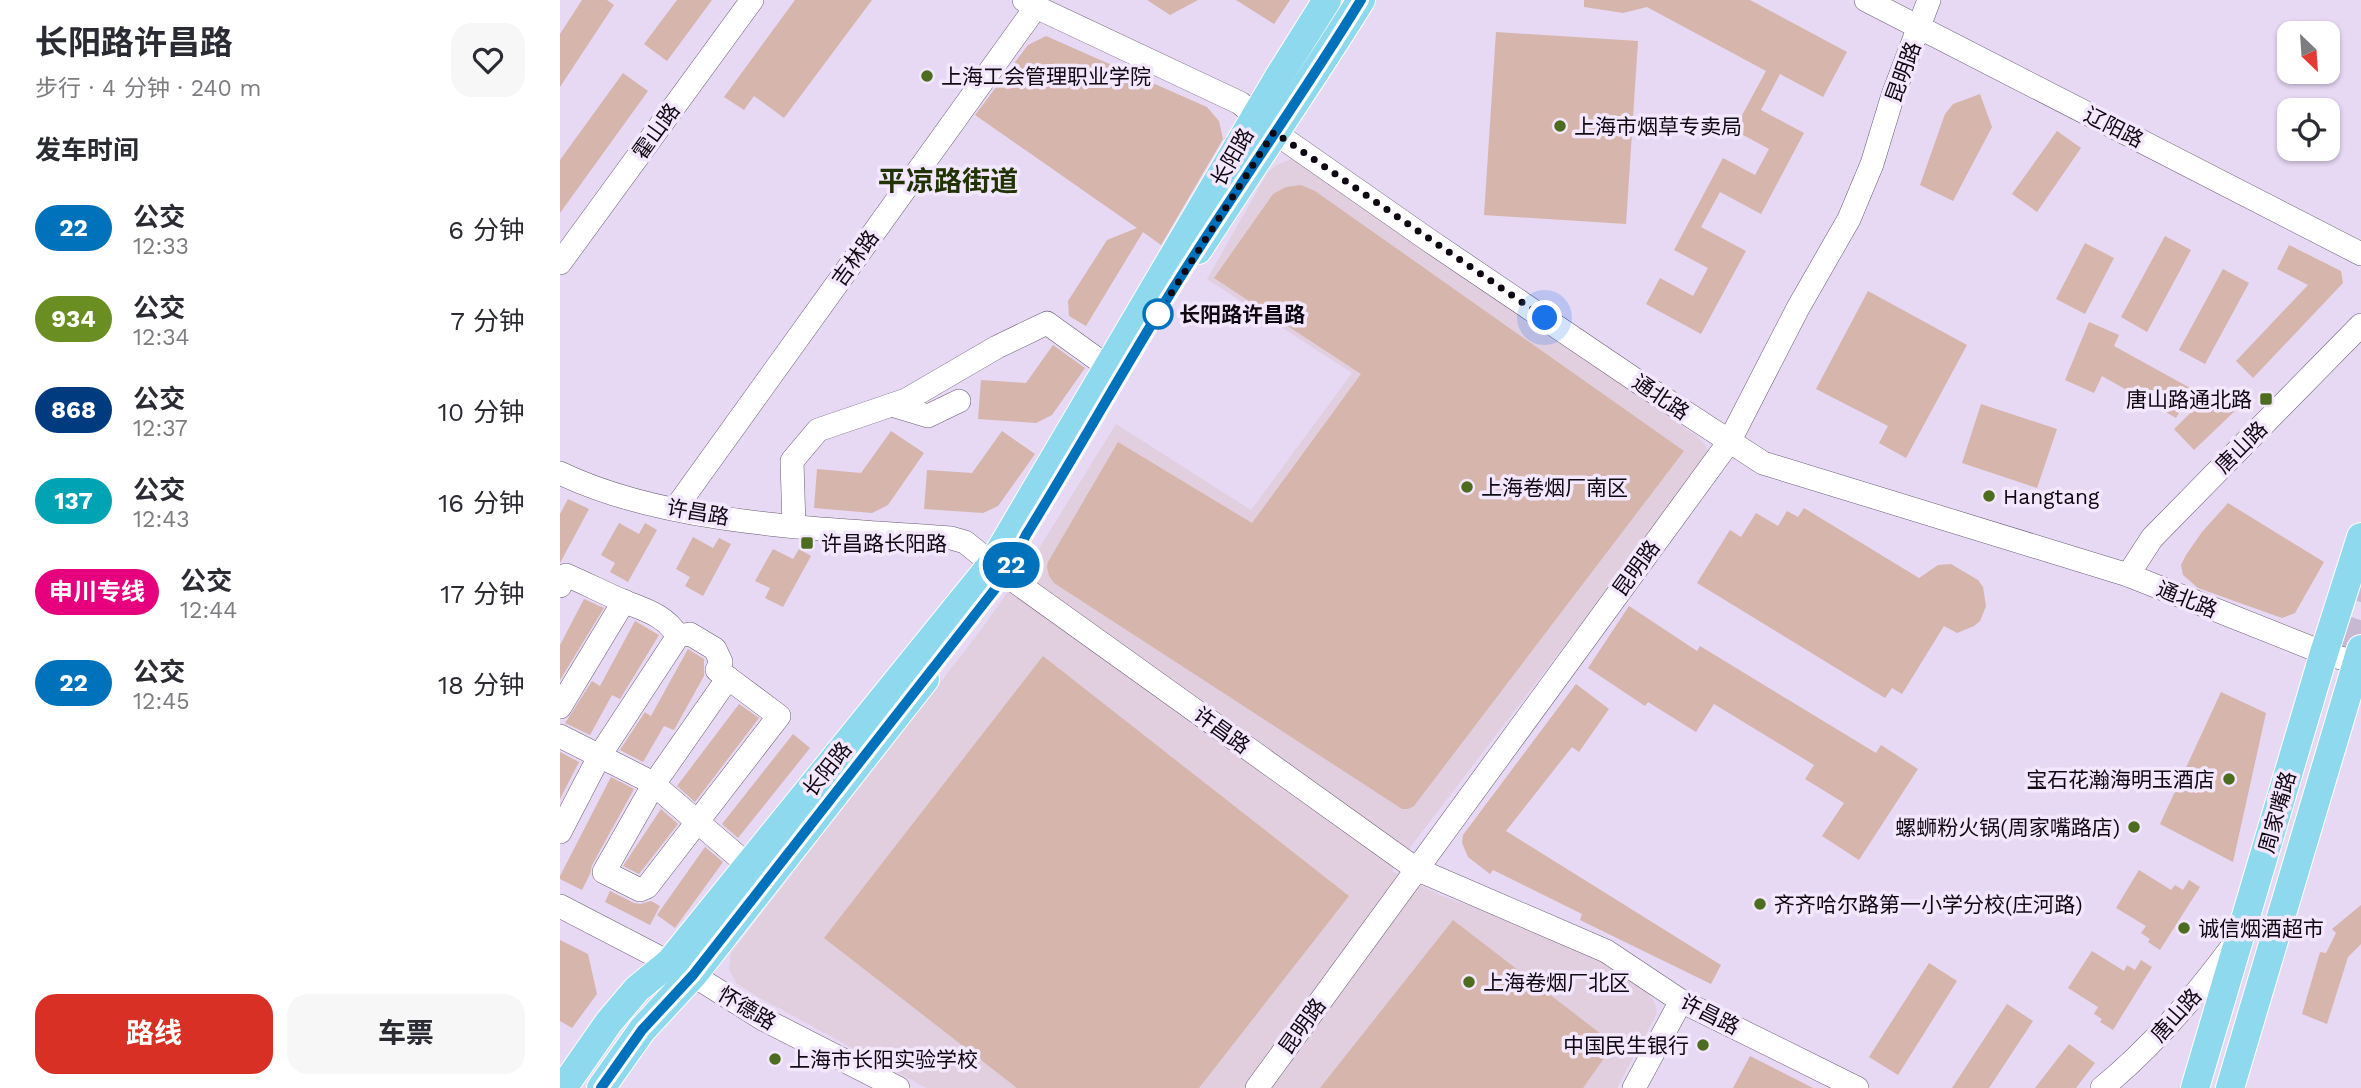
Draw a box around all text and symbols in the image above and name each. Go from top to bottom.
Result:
north arrow [2277,21,2340,84]
map controls [2277,21,2340,161]
text: 长阳路许昌路 [35,23,233,62]
button: heart [451,23,525,97]
street label: 昆明路 [1880,38,1926,106]
place label: 上海工会管理职业学院 [941,64,1151,89]
marker: 上海工会管理职业学院 [919,68,935,84]
text: 步行 · 4 分钟 · 240 m [35,75,262,102]
street label: 霍山路 [627,98,685,164]
button: locate [2277,98,2340,161]
street label: 辽阳路 [2080,102,2148,152]
place label: 上海市烟草专卖局 [1574,114,1742,139]
marker: 上海市烟草专卖局 [1552,118,1568,134]
street label: 长阳路 [1205,123,1259,191]
text: 发车时间 [35,135,139,165]
district label: 平凉路街道 [878,165,1018,198]
text: 公交 [133,202,185,232]
text: 22 [59,214,88,242]
text: 6 分钟 [448,215,525,245]
street label: 吉林路 [826,225,884,291]
text: 12:33 [133,233,189,260]
text: 公交 [133,293,185,323]
marker: 长阳路许昌路 [1143,299,1173,329]
your location [1527,300,1562,335]
place label: 长阳路许昌路 [1179,302,1305,327]
text: 934 [51,305,96,333]
text: 7 分钟 [450,306,525,336]
text: 12:34 [133,324,190,351]
street label: 通北路 [1628,369,1694,425]
text: 公交 [133,384,185,414]
place label: 唐山路通北路 [2126,387,2252,412]
marker: 唐山路通北路 [2258,391,2274,407]
text: 868 [51,396,96,424]
text: 10 分钟 [438,397,525,427]
text: 12:37 [133,415,188,442]
street label: 唐山路 [2210,416,2272,478]
text: 公交 [133,475,185,505]
place label: 上海卷烟厂南区 [1481,475,1628,500]
marker: 上海卷烟厂南区 [1459,479,1475,495]
place label: Hangtang [2003,484,2100,509]
text: 137 [54,487,93,515]
text: 16 分钟 [438,488,525,518]
marker: Hangtang [1981,488,1997,504]
street label: 许昌路 [665,494,731,530]
text: 12:43 [133,506,190,533]
place label: 许昌路长阳路 [821,531,947,556]
marker: 许昌路长阳路 [799,535,815,551]
street label: 昆明路 [1607,535,1665,601]
line badge: 22 [980,542,1042,588]
text: 22 [997,551,1025,579]
text: 公交 [180,566,232,596]
street label: 通北路 [2153,576,2221,622]
text: 申川专线 [49,578,145,606]
text: 17 分钟 [440,579,525,609]
text: 12:44 [180,597,237,624]
text: 公交 [133,657,185,687]
text: 22 [59,669,88,697]
text: 18 分钟 [438,670,525,700]
text: 12:45 [133,688,190,715]
street label: 许昌路 [1189,701,1255,759]
street label: 长阳路 [797,737,857,801]
place label: 宝石花瀚海明玉酒店 [2026,767,2215,792]
street label: 周家嘴路 [2253,768,2301,856]
marker: 宝石花瀚海明玉酒店 [2221,771,2237,787]
place label: 螺蛳粉火锅(周家嘴路店) [1895,815,2120,840]
marker: 螺蛳粉火锅(周家嘴路店) [2126,819,2142,835]
place label: 齐齐哈尔路第一小学分校(庄河路) [1774,892,2083,917]
marker: 齐齐哈尔路第一小学分校(庄河路) [1752,896,1768,912]
place label: 诚信烟酒超市 [2198,916,2324,941]
marker: 诚信烟酒超市 [2176,920,2192,936]
place label: 上海卷烟厂北区 [1483,970,1630,995]
marker: 上海卷烟厂北区 [1461,974,1477,990]
street label: 怀德路 [714,981,780,1035]
street label: 唐山路 [2146,983,2206,1047]
street label: 许昌路 [1676,989,1744,1039]
street label: 昆明路 [1273,993,1331,1059]
button: 路线 [35,994,273,1074]
button: 车票 [287,994,525,1074]
place label: 中国民生银行 [1563,1033,1689,1058]
marker: 中国民生银行 [1695,1037,1711,1053]
place label: 上海市长阳实验学校 [789,1047,978,1072]
marker: 上海市长阳实验学校 [767,1051,783,1067]

